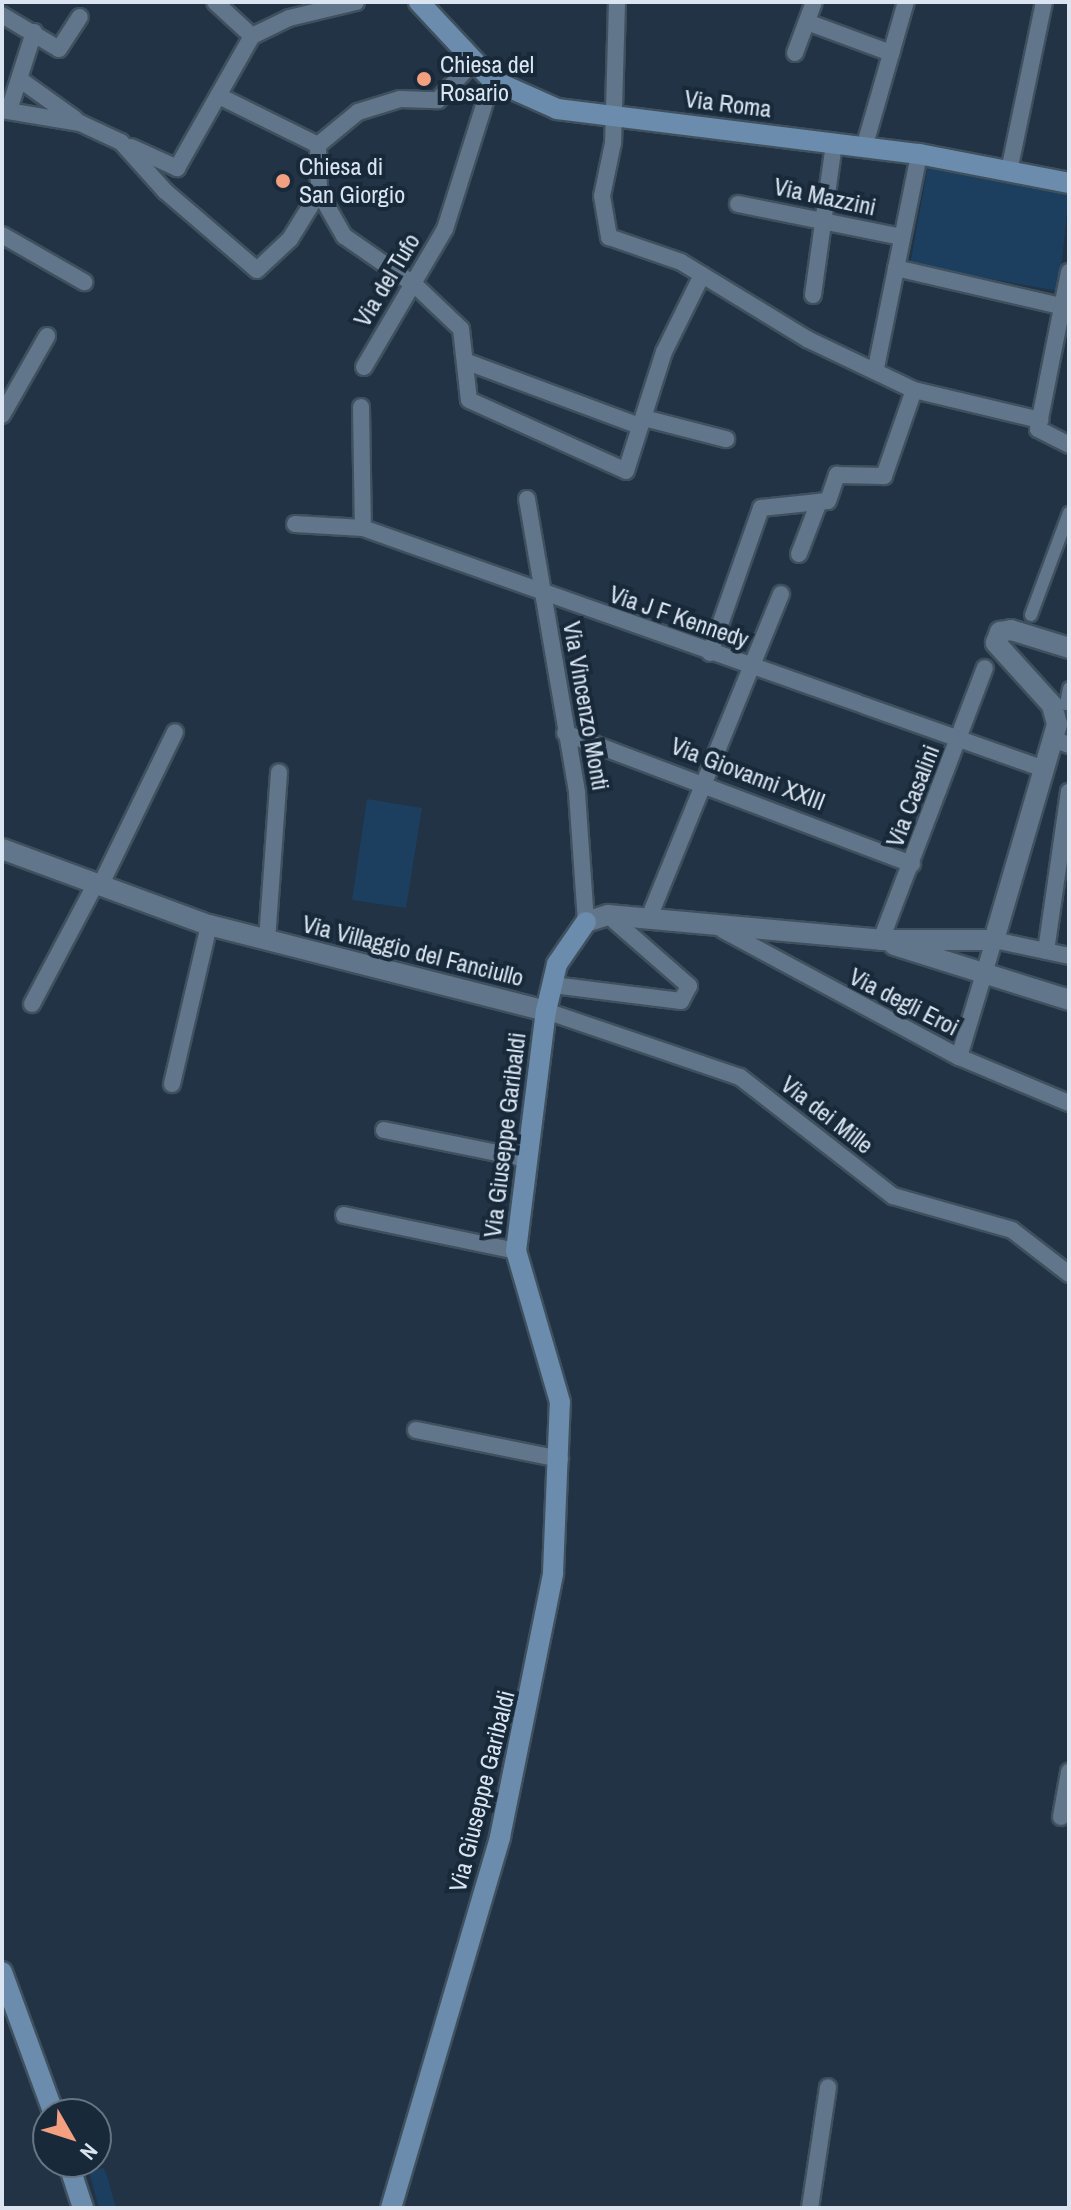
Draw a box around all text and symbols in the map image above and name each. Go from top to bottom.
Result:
place label: Chiesa del Rosario [440,51,534,107]
marker: Chiesa del Rosario [415,70,433,88]
street label: Via Roma [683,84,773,124]
place label: Chiesa di San Giorgio [299,153,405,209]
marker: Chiesa di San Giorgio [274,172,292,190]
street label: Via Mazzini [771,172,879,222]
street label: Via del Tufo [348,228,426,332]
street label: Via J F Kennedy [606,580,752,654]
street label: Via Vincenzo Monti [557,619,615,793]
street label: Via Giovanni XXIII [667,731,829,817]
street label: Via Casalini [880,741,946,851]
street label: Via Villaggio del Fanciullo [299,910,527,992]
street label: Via degli Eroi [844,962,964,1042]
street label: Via Giuseppe Garibaldi [478,1031,532,1239]
street label: Via dei Mille [775,1070,879,1160]
street label: Via Giuseppe Garibaldi [443,1687,521,1895]
north arrow [32,2098,112,2178]
text: N [73,2137,105,2166]

